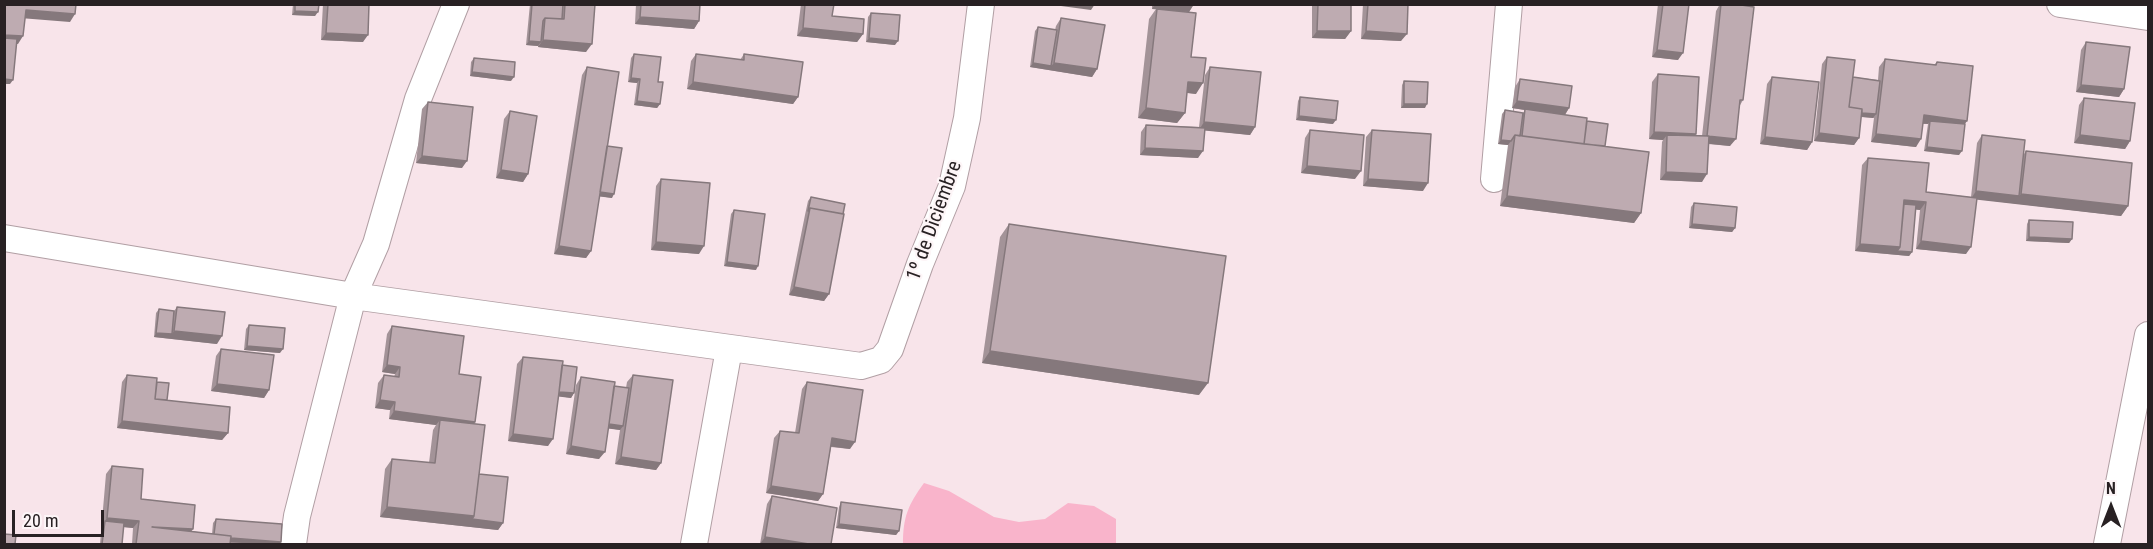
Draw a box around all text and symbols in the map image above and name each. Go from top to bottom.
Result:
street label: 1º de Diciembre [902,158,968,284]
north arrow [2081,477,2141,537]
text: N [2106,479,2116,498]
scale bar [15,498,106,536]
text: 20 m [23,510,58,531]

